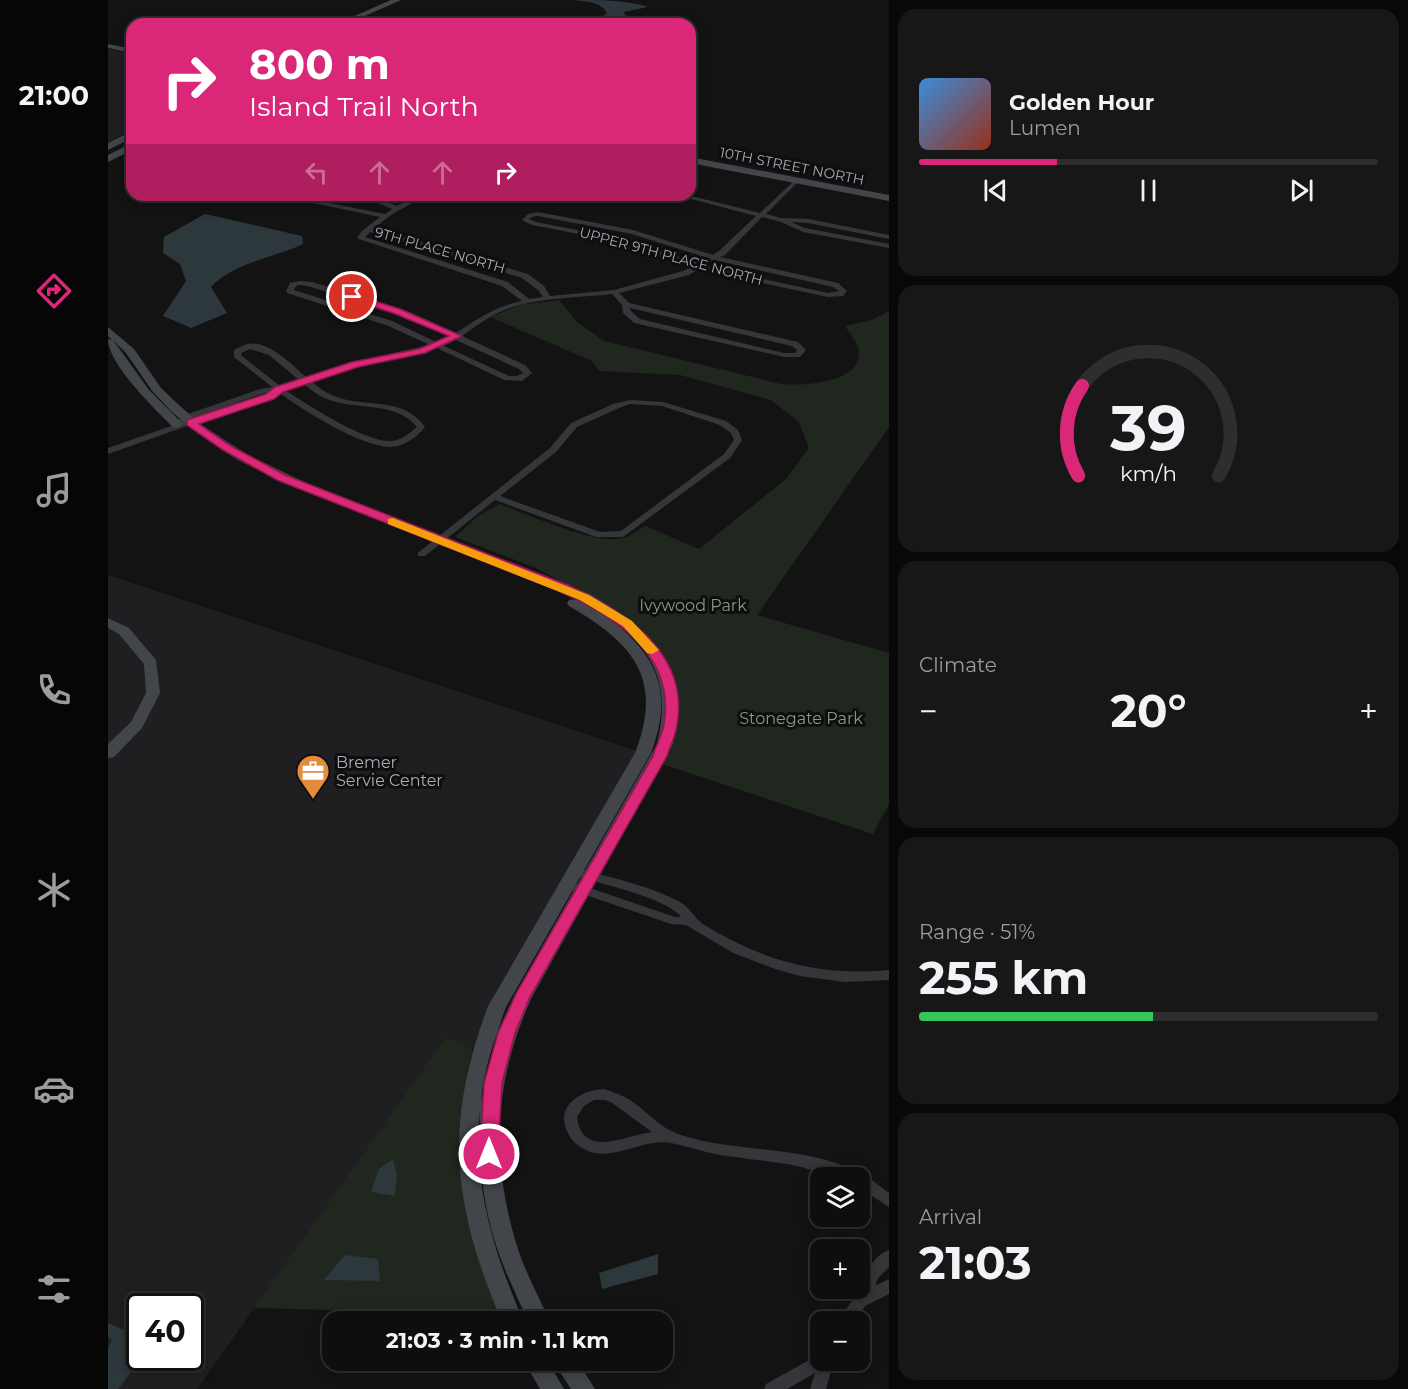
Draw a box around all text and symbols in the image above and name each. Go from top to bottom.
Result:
text: 800 m [249,38,390,90]
icon: right [150,42,228,120]
text: 21:00 [19,79,89,112]
text: Golden Hour [1009,89,1154,116]
text: Island Trail North [249,90,479,123]
text: Lumen [1009,116,1081,140]
street label: 10TH STREET NORTH [718,143,866,189]
icon: left [300,156,333,189]
icon: ahead [363,156,396,189]
icon: ahead [426,156,459,189]
icon: right [489,156,522,189]
icon: previous [979,174,1012,207]
icon: pause [1132,174,1165,207]
icon: next [1285,174,1318,207]
street label: 9TH PLACE NORTH [373,223,507,277]
street label: UPPER 9TH PLACE NORTH [577,223,765,289]
icon: directions [33,270,75,312]
pin [326,271,377,322]
icon: arrive [335,280,368,313]
text: 39 [1109,390,1187,466]
text: km/h [1120,460,1177,486]
icon: music [33,469,75,511]
park label: Ivywood Park [639,596,747,615]
text: Climate [919,653,997,677]
icon: phone [33,669,75,711]
text: 20° [1111,683,1186,738]
text: − [919,691,938,731]
text: + [1359,691,1378,731]
park label: Stonegate Park [739,709,863,728]
office icon: Bremer Servie Center [295,753,331,800]
place label: Bremer Servie Center [336,753,443,790]
icon: climate [33,869,75,911]
text: Range · 51% [919,920,1035,944]
text: 255 km [919,950,1088,1005]
icon: car [33,1068,75,1110]
position arrow [457,1122,521,1186]
map controls [810,1167,870,1371]
button: layers [810,1167,870,1227]
text: Arrival [919,1205,982,1229]
text: 21:03 [919,1235,1032,1290]
button: + [810,1239,870,1299]
icon: filters [33,1268,75,1310]
speed limit sign: 40 [126,1293,204,1371]
button: − [810,1311,870,1371]
text: 21:03 · 3 min · 1.1 km [386,1327,609,1354]

